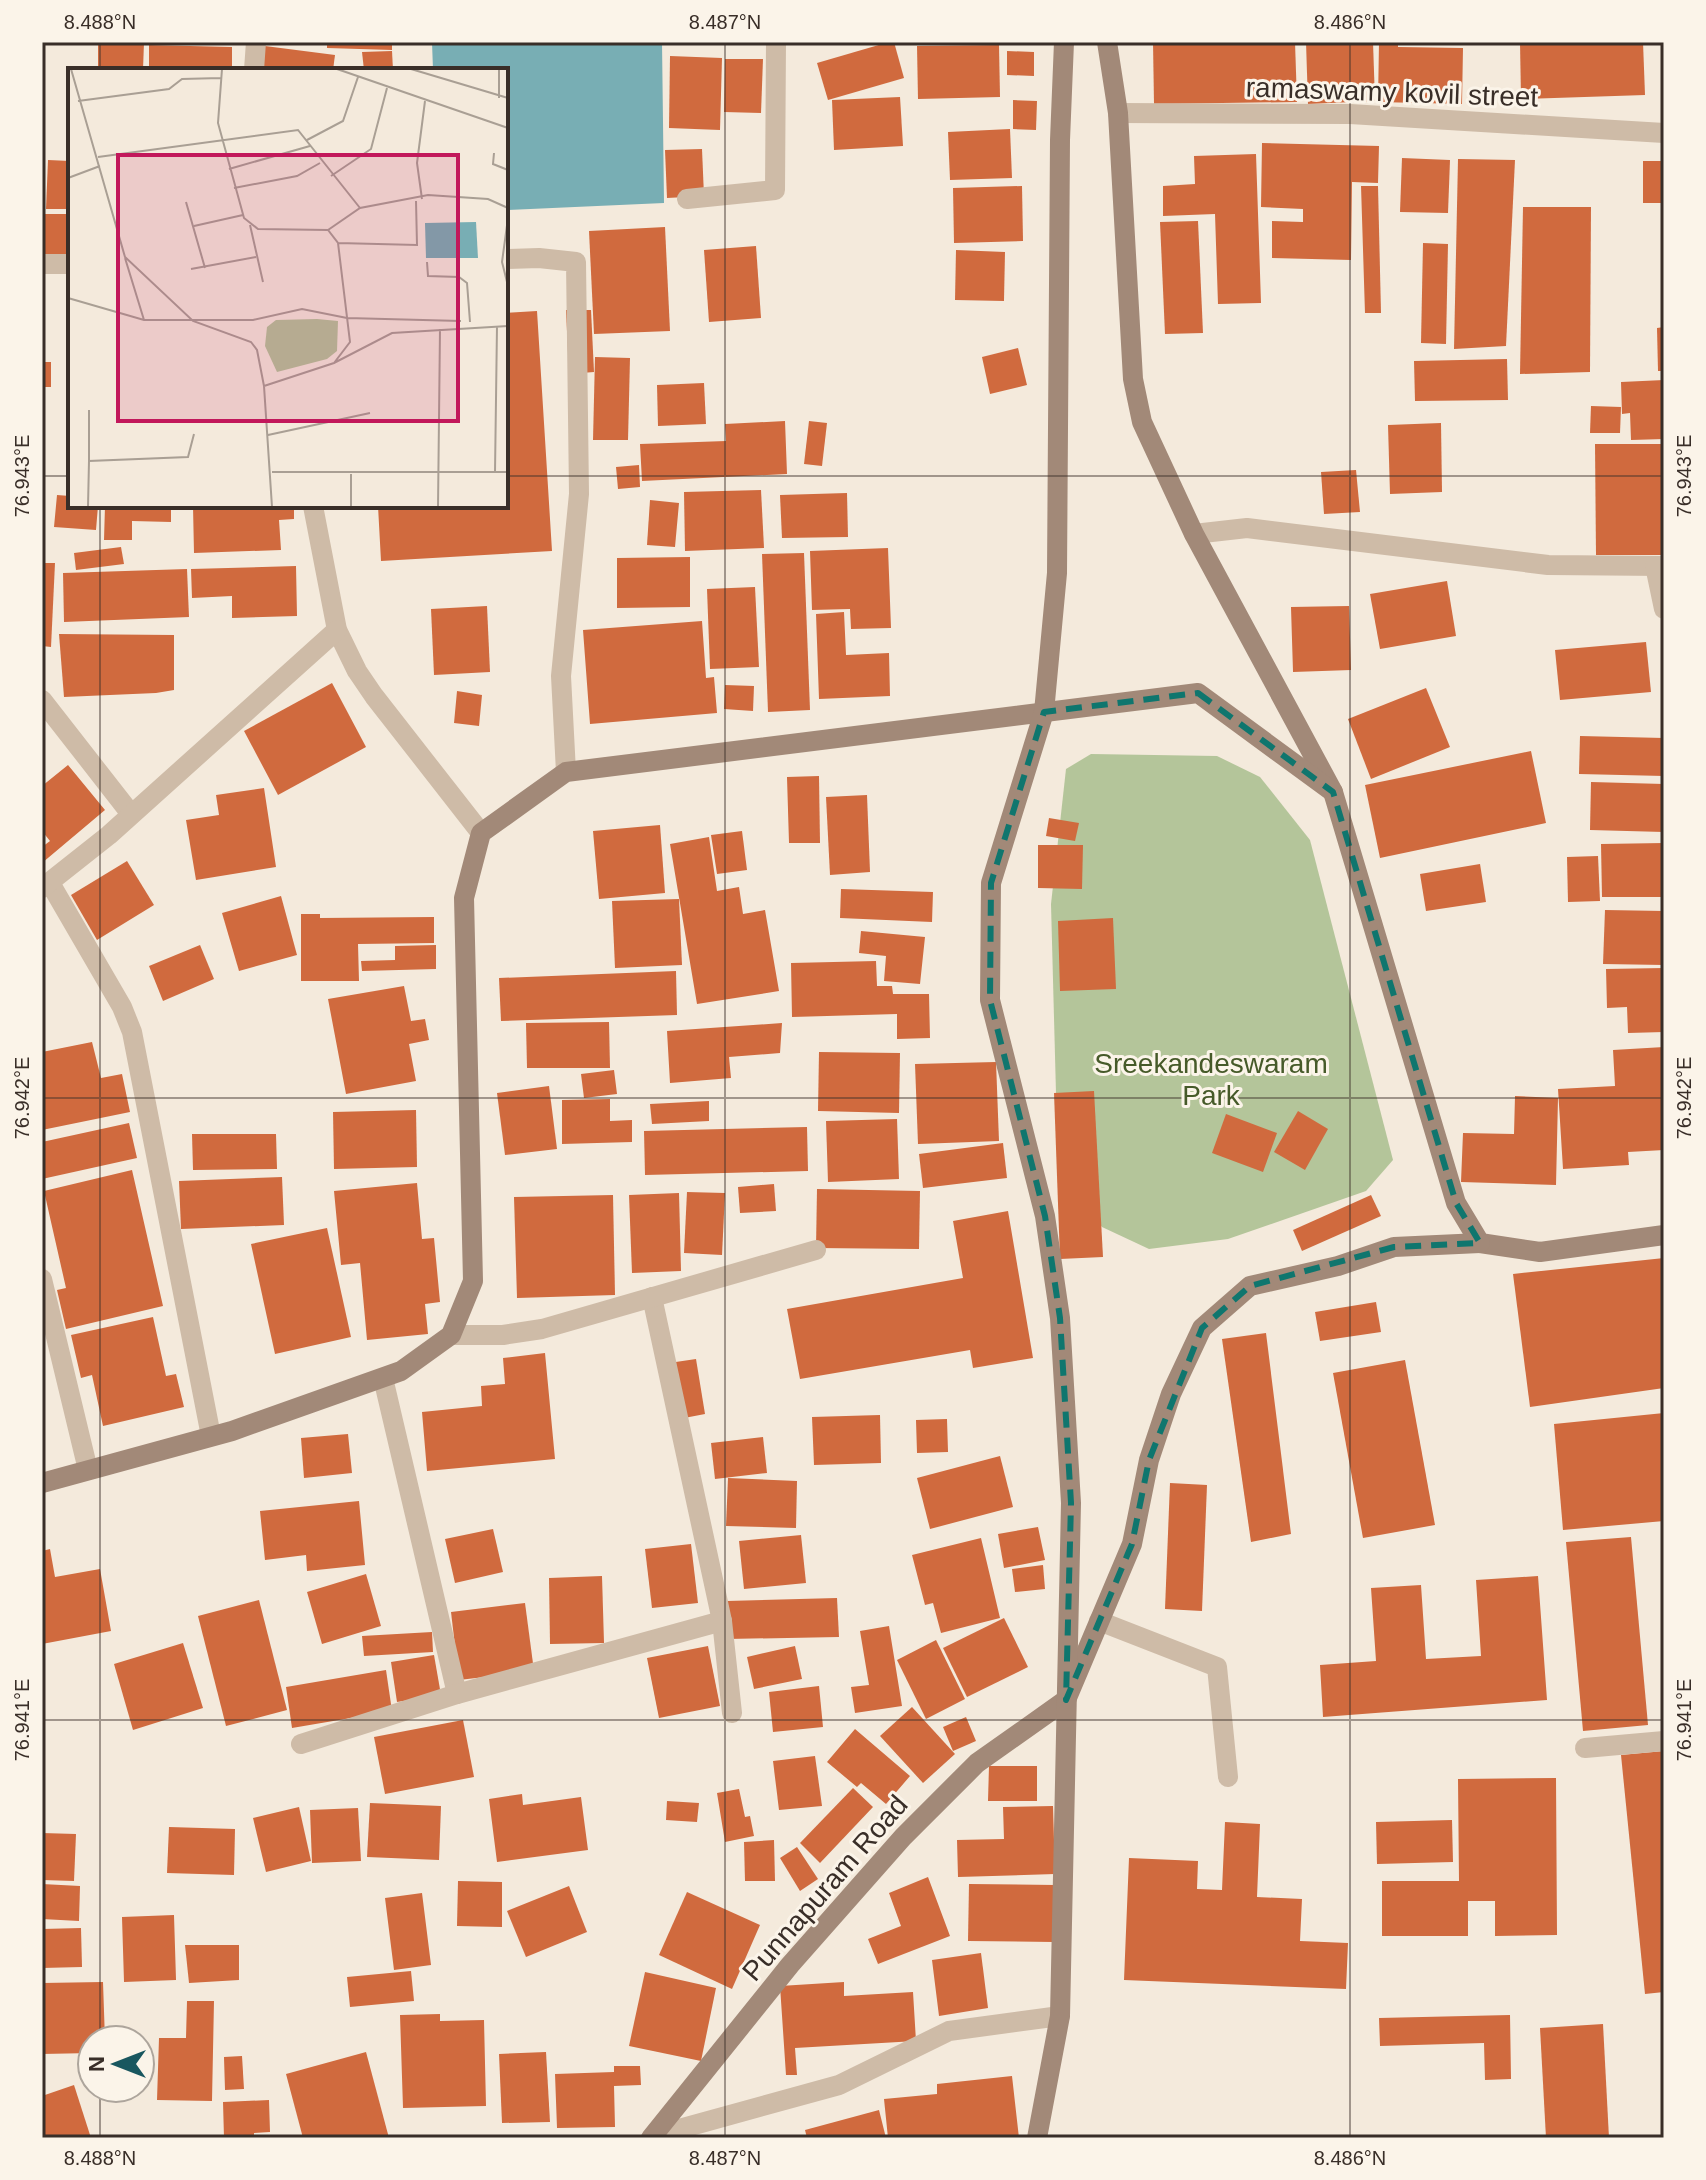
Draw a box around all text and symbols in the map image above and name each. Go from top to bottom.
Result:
text: 8.488°N [64,11,136,33]
text: 8.487°N [689,11,761,33]
text: 8.486°N [1314,11,1386,33]
inset map [68,68,508,508]
street label: ramaswamy kovil street [1245,71,1539,113]
text: 76.943°E [11,435,33,517]
text: 76.943°E [1673,435,1695,517]
park label: Sreekandeswaram Park [1094,1048,1328,1111]
text: 76.942°E [11,1057,33,1139]
text: 76.942°E [1673,1057,1695,1139]
text: 76.941°E [11,1679,33,1761]
text: 76.941°E [1673,1679,1695,1761]
street label: Punnapuram Road [736,1789,914,1987]
north arrow [76,2024,156,2104]
text: N [84,2056,109,2072]
text: 8.488°N [64,2147,136,2169]
text: 8.487°N [689,2147,761,2169]
text: 8.486°N [1314,2147,1386,2169]

